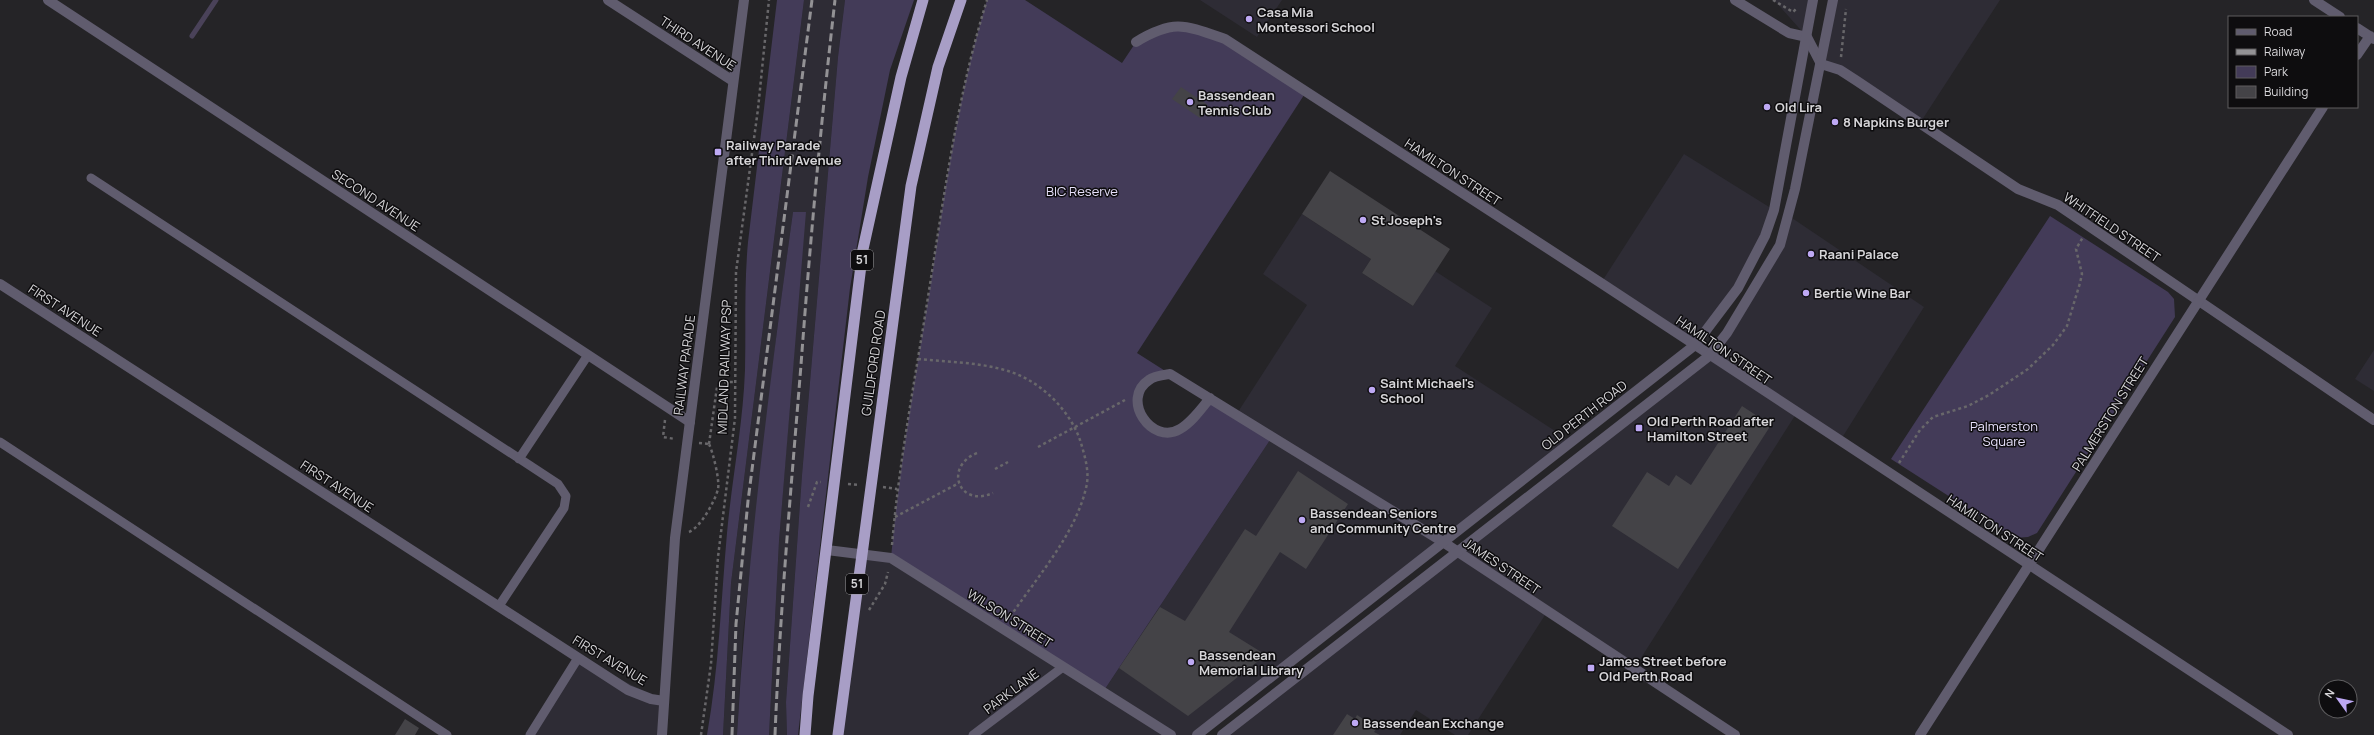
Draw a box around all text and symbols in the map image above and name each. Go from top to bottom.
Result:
place label: Casa Mia Montessori School [1257,3,1375,36]
street label: THIRD AVENUE [657,12,739,74]
marker: Casa Mia Montessori School [1244,14,1254,24]
legend [2228,16,2358,108]
text: Road [2264,23,2292,40]
text: Railway [2264,43,2306,60]
text: Park [2264,63,2289,80]
text: Building [2264,83,2308,100]
place label: Bassendean Tennis Club [1198,86,1275,119]
marker: Bassendean Tennis Club [1185,97,1195,107]
place label: Old Lira [1775,98,1822,116]
marker: Old Lira [1762,102,1772,112]
place label: 8 Napkins Burger [1843,113,1949,131]
marker: 8 Napkins Burger [1830,117,1840,127]
street label: HAMILTON STREET [1401,134,1505,210]
place label: Railway Parade after Third Avenue [726,136,842,169]
marker: Railway Parade after Third Avenue [713,147,723,157]
street label: SECOND AVENUE [328,165,424,235]
park label: BIC Reserve [1046,182,1118,200]
street label: WHITFIELD STREET [2060,188,2164,266]
place label: St Joseph's [1371,211,1442,229]
marker: St Joseph's [1358,215,1368,225]
place label: Raani Palace [1819,245,1899,263]
marker: Raani Palace [1806,249,1816,259]
road number: 51 [851,250,873,270]
street label: FIRST AVENUE [25,280,105,340]
place label: Bertie Wine Bar [1814,284,1910,302]
marker: Bertie Wine Bar [1801,288,1811,298]
street label: MIDLAND RAILWAY PSP [713,299,735,435]
street label: GUILDFORD ROAD [857,309,889,417]
street label: HAMILTON STREET [1673,311,1776,389]
street label: RAILWAY PARADE [669,314,699,416]
street label: PALMERSTON STREET [2067,353,2153,475]
place label: Saint Michael's School [1380,374,1474,407]
street label: OLD PERTH ROAD [1537,376,1631,454]
marker: Saint Michael's School [1367,385,1377,395]
place label: Old Perth Road after Hamilton Street [1647,412,1774,445]
park label: Palmerston Square [1970,417,2038,450]
marker: Old Perth Road after Hamilton Street [1634,423,1644,433]
street label: FIRST AVENUE [297,456,377,516]
street label: HAMILTON STREET [1943,490,2047,566]
place label: Bassendean Seniors and Community Centre [1310,504,1456,537]
marker: Bassendean Seniors and Community Centre [1297,515,1307,525]
street label: JAMES STREET [1460,534,1544,599]
road number: 51 [846,574,868,594]
street label: WILSON STREET [964,585,1056,652]
street label: FIRST AVENUE [569,631,651,689]
place label: Bassendean Memorial Library [1199,646,1304,679]
place label: James Street before Old Perth Road [1599,652,1727,685]
marker: Bassendean Memorial Library [1186,657,1196,667]
marker: James Street before Old Perth Road [1586,663,1596,673]
street label: PARK LANE [980,664,1042,718]
north arrow [2318,679,2358,719]
text: N [2321,686,2338,701]
place label: Bassendean Exchange [1363,714,1504,732]
marker: Bassendean Exchange [1350,718,1360,728]

